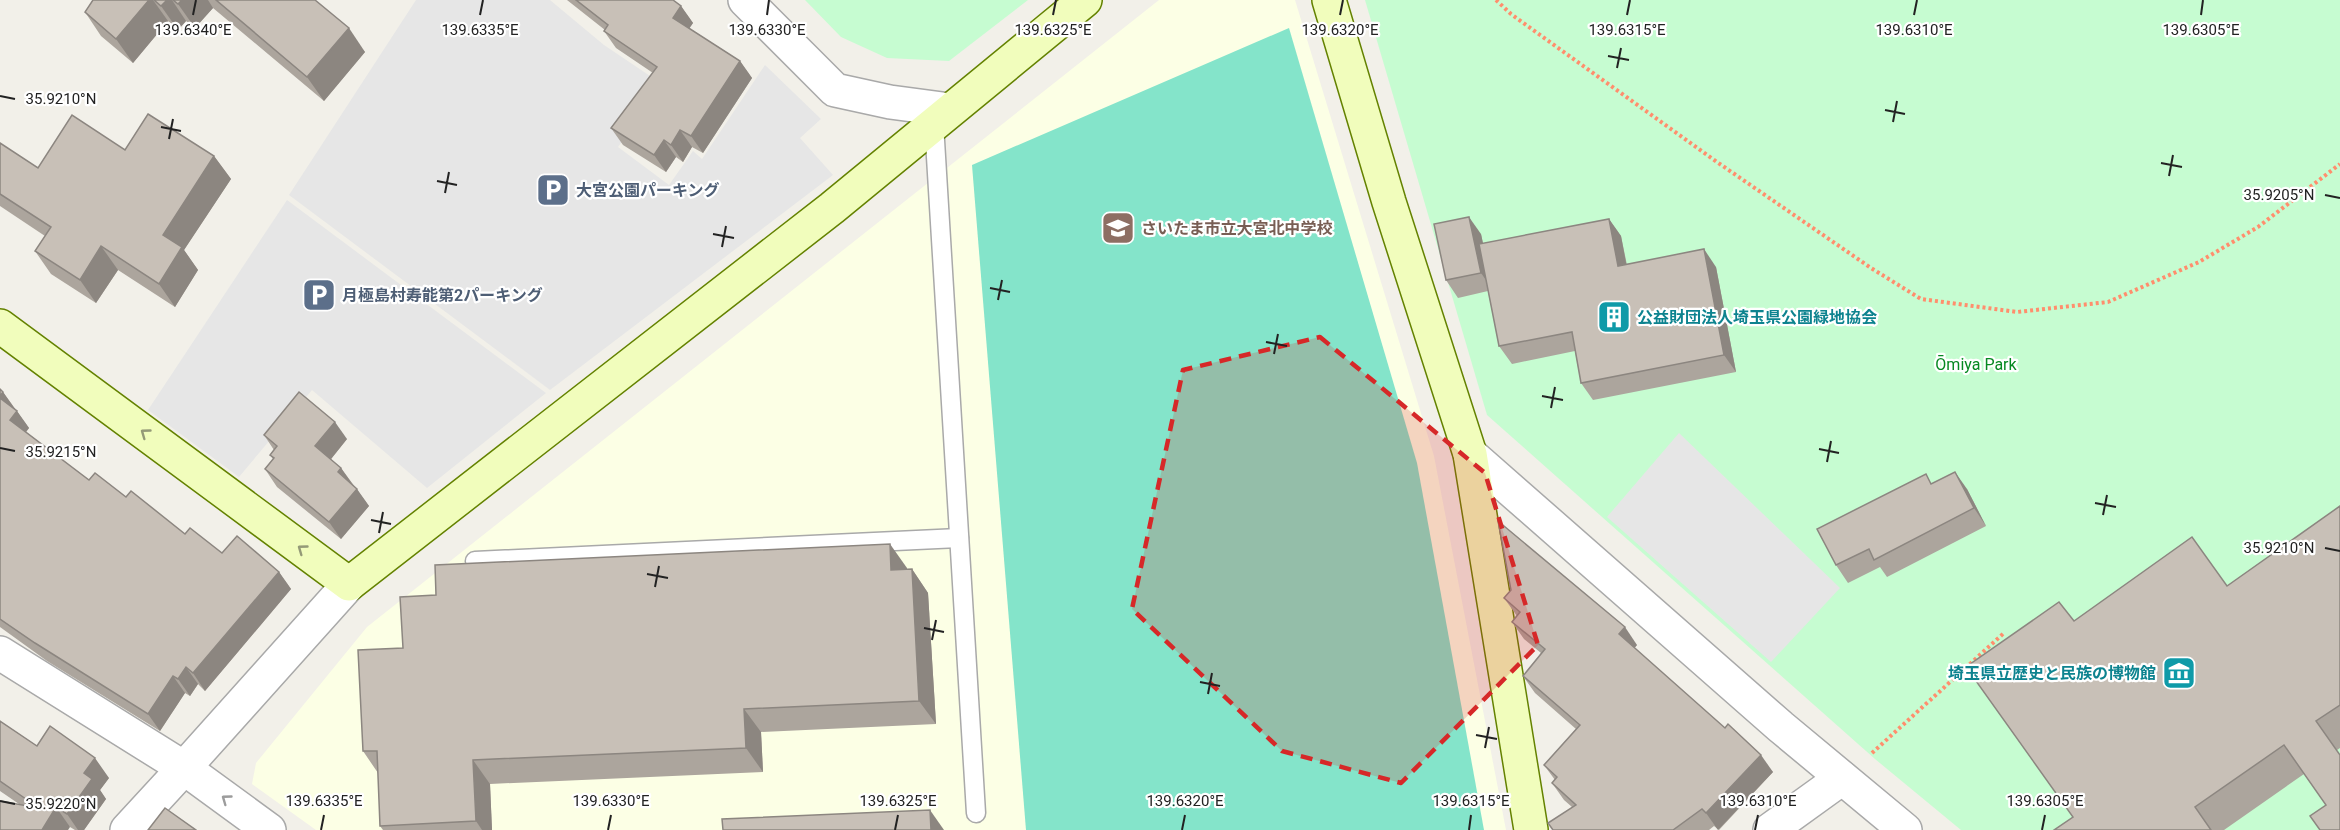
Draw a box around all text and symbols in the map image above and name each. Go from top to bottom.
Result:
text: 139.6340°E [154,21,232,39]
text: 139.6335°E [441,21,519,39]
text: 139.6330°E [728,21,806,39]
text: 139.6325°E [1014,21,1092,39]
text: 139.6320°E [1301,21,1379,39]
text: 139.6315°E [1588,21,1666,39]
text: 139.6310°E [1875,21,1953,39]
text: 139.6305°E [2162,21,2240,39]
text: 35.9210°N [26,90,96,108]
parking icon: 大宮公園パーキング [535,172,571,208]
place label: 大宮公園パーキング [576,181,720,200]
text: 35.9205°N [2244,186,2314,204]
school or university icon: さいたま市立大宮北中学校 [1100,210,1136,246]
place label: さいたま市立大宮北中学校 [1141,219,1333,238]
parking icon: 月極島村寿能第2パーキング [301,277,337,313]
place label: 月極島村寿能第2パーキング [342,286,543,305]
building icon: 公益財団法人埼玉県公園緑地協会 [1596,299,1632,335]
place label: 公益財団法人埼玉県公園緑地協会 [1637,308,1877,327]
park label: Ōmiya Park [1935,355,2018,374]
one-way arrow [140,429,151,440]
text: 35.9215°N [26,443,96,461]
text: 35.9210°N [2244,539,2314,557]
one-way arrow [297,545,308,556]
museum icon: 埼玉県立歴史と民族の博物館 [2161,655,2197,691]
place label: 埼玉県立歴史と民族の博物館 [1948,664,2156,683]
text: 139.6335°E [285,792,363,810]
text: 139.6330°E [572,792,650,810]
text: 139.6325°E [859,792,937,810]
text: 139.6320°E [1146,792,1224,810]
text: 139.6315°E [1432,792,1510,810]
text: 139.6310°E [1719,792,1797,810]
text: 139.6305°E [2006,792,2084,810]
text: 35.9220°N [26,795,96,813]
one-way arrow [222,795,233,806]

